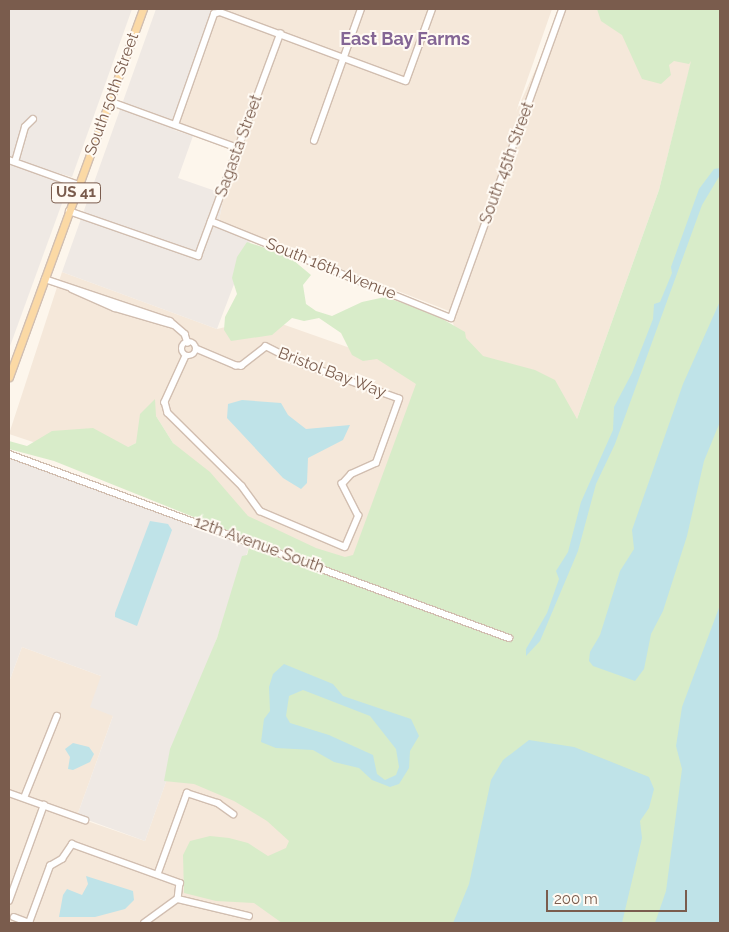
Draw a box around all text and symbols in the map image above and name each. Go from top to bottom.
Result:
district label: East Bay Farms [340,28,470,50]
street label: South 50th Street [81,30,143,158]
street label: Sagasta Street [212,92,266,200]
street label: South 45th Street [476,100,538,226]
road number: US 41 [50,180,102,206]
street label: South 16th Avenue [263,234,399,304]
street label: Bristol Bay Way [275,343,389,403]
street label: 12th Avenue South [191,512,327,578]
scale bar [549,880,690,912]
text: 200 m [554,890,598,908]

